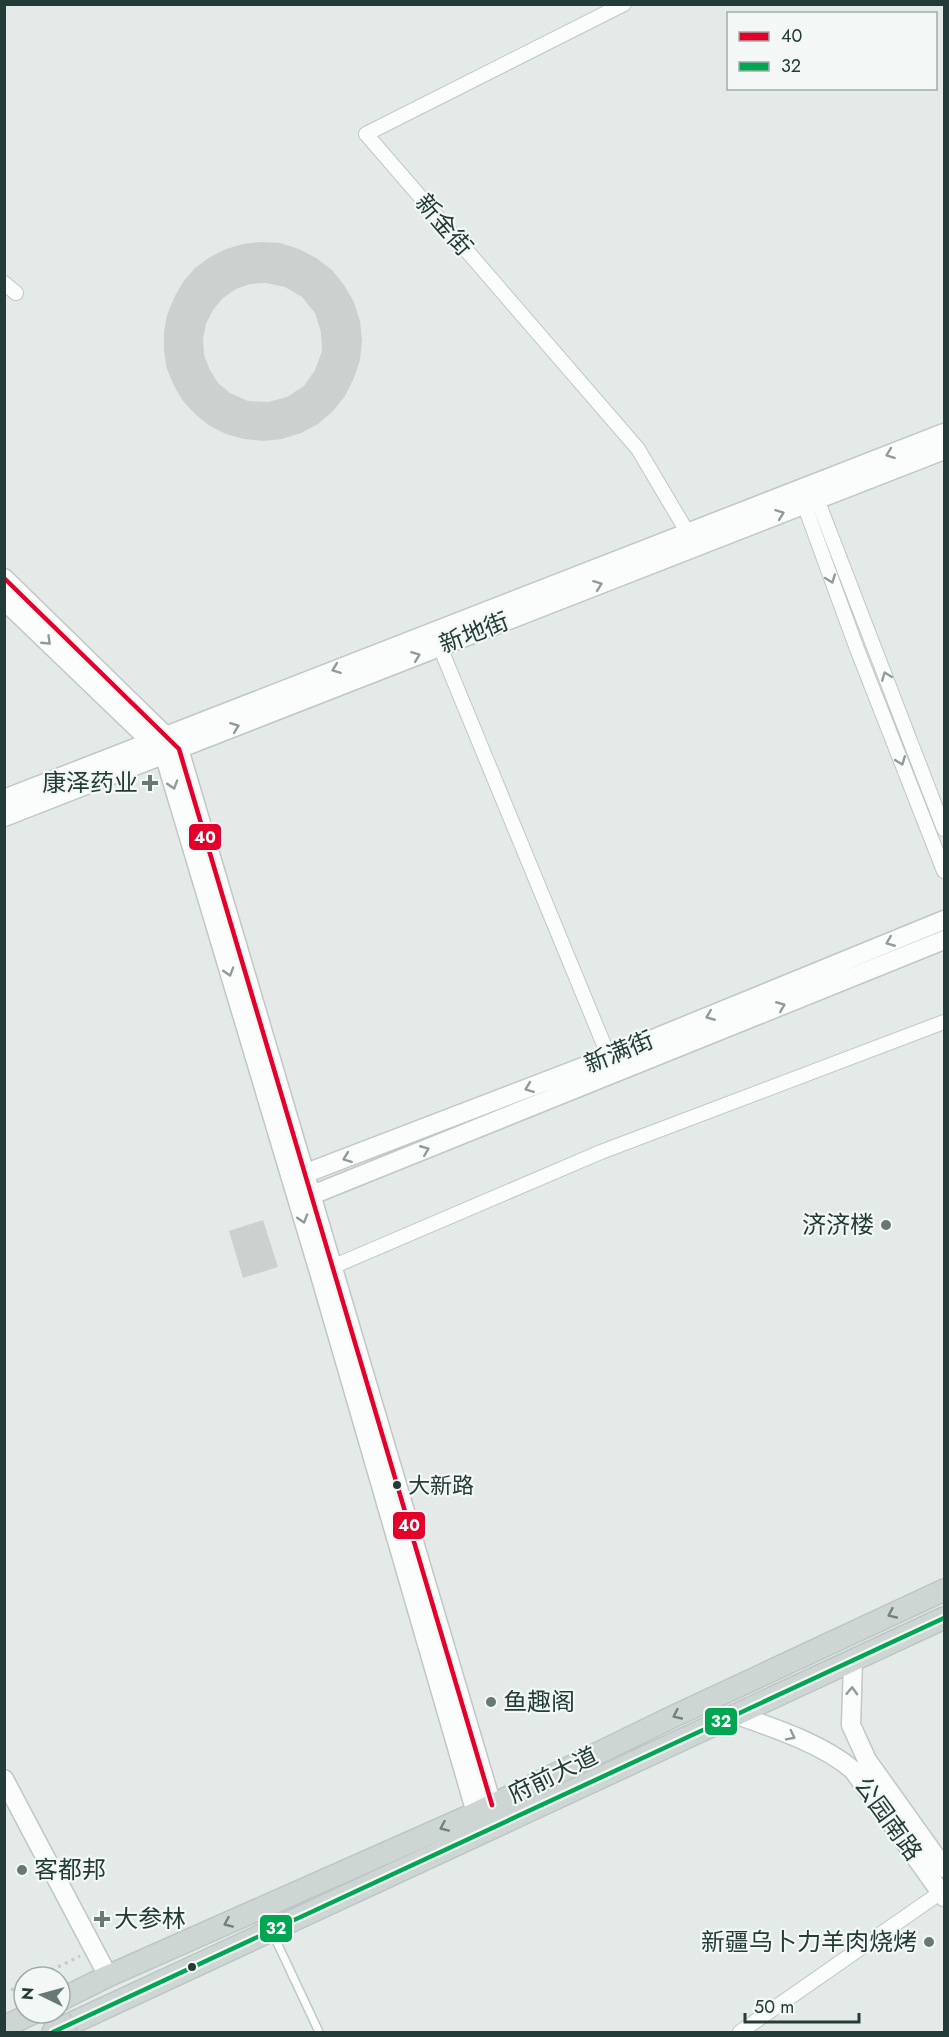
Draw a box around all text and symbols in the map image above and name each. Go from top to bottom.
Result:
legend [727,12,937,90]
text: 40 [781,23,802,49]
text: 32 [781,53,801,79]
street label: 新金街 [408,186,481,263]
one-way arrow [885,446,896,459]
one-way arrow [773,509,784,521]
one-way arrow [824,573,837,584]
one-way arrow [592,580,603,592]
street label: 新地街 [434,603,514,662]
one-way arrow [40,634,50,645]
one-way arrow [410,651,421,663]
one-way arrow [332,662,343,674]
one-way arrow [880,671,893,682]
one-way arrow [229,722,240,734]
one-way arrow [894,755,906,766]
place label: 康泽药业 [42,765,138,800]
marker: 康泽药业 [143,776,157,790]
one-way arrow [166,779,178,790]
line badge: 40 [188,823,222,851]
text: 40 [194,826,216,849]
one-way arrow [886,935,897,947]
one-way arrow [222,966,234,977]
one-way arrow [774,1001,785,1013]
one-way arrow [705,1009,716,1021]
street label: 新满街 [579,1022,659,1081]
one-way arrow [524,1080,534,1093]
one-way arrow [418,1145,429,1157]
one-way arrow [342,1150,352,1163]
place label: 济济楼 [802,1207,874,1242]
one-way arrow [296,1213,308,1224]
marker: 济济楼 [879,1218,893,1232]
place label: 大新路 [408,1469,474,1501]
marker: 大新路 [391,1479,403,1491]
line badge: 40 [392,1511,426,1540]
text: 40 [398,1514,420,1537]
one-way arrow [887,1607,898,1619]
place label: 鱼趣阁 [503,1684,575,1719]
one-way arrow [846,1687,858,1696]
marker: 鱼趣阁 [484,1695,498,1709]
line badge: 32 [704,1707,738,1736]
one-way arrow [672,1708,683,1720]
text: 32 [711,1710,731,1733]
one-way arrow [785,1728,796,1740]
street label: 府前大道 [502,1738,604,1811]
street label: 公园南路 [846,1770,931,1868]
one-way arrow [440,1819,451,1831]
place label: 客都邦 [34,1852,106,1887]
marker: 客都邦 [15,1863,29,1877]
place label: 大参林 [114,1901,186,1936]
marker: 大参林 [95,1912,109,1926]
line badge: 32 [259,1914,293,1943]
one-way arrow [223,1916,234,1928]
text: 32 [266,1917,286,1940]
place label: 新疆乌卜力羊肉烧烤 [701,1924,917,1959]
marker: 新疆乌卜力羊肉烧烤 [922,1935,936,1949]
unlabelled marker [186,1961,198,1973]
north arrow [12,1965,72,2025]
text: N [16,1986,40,2001]
scale bar [745,1986,859,2024]
text: 50 m [754,1994,794,2020]

